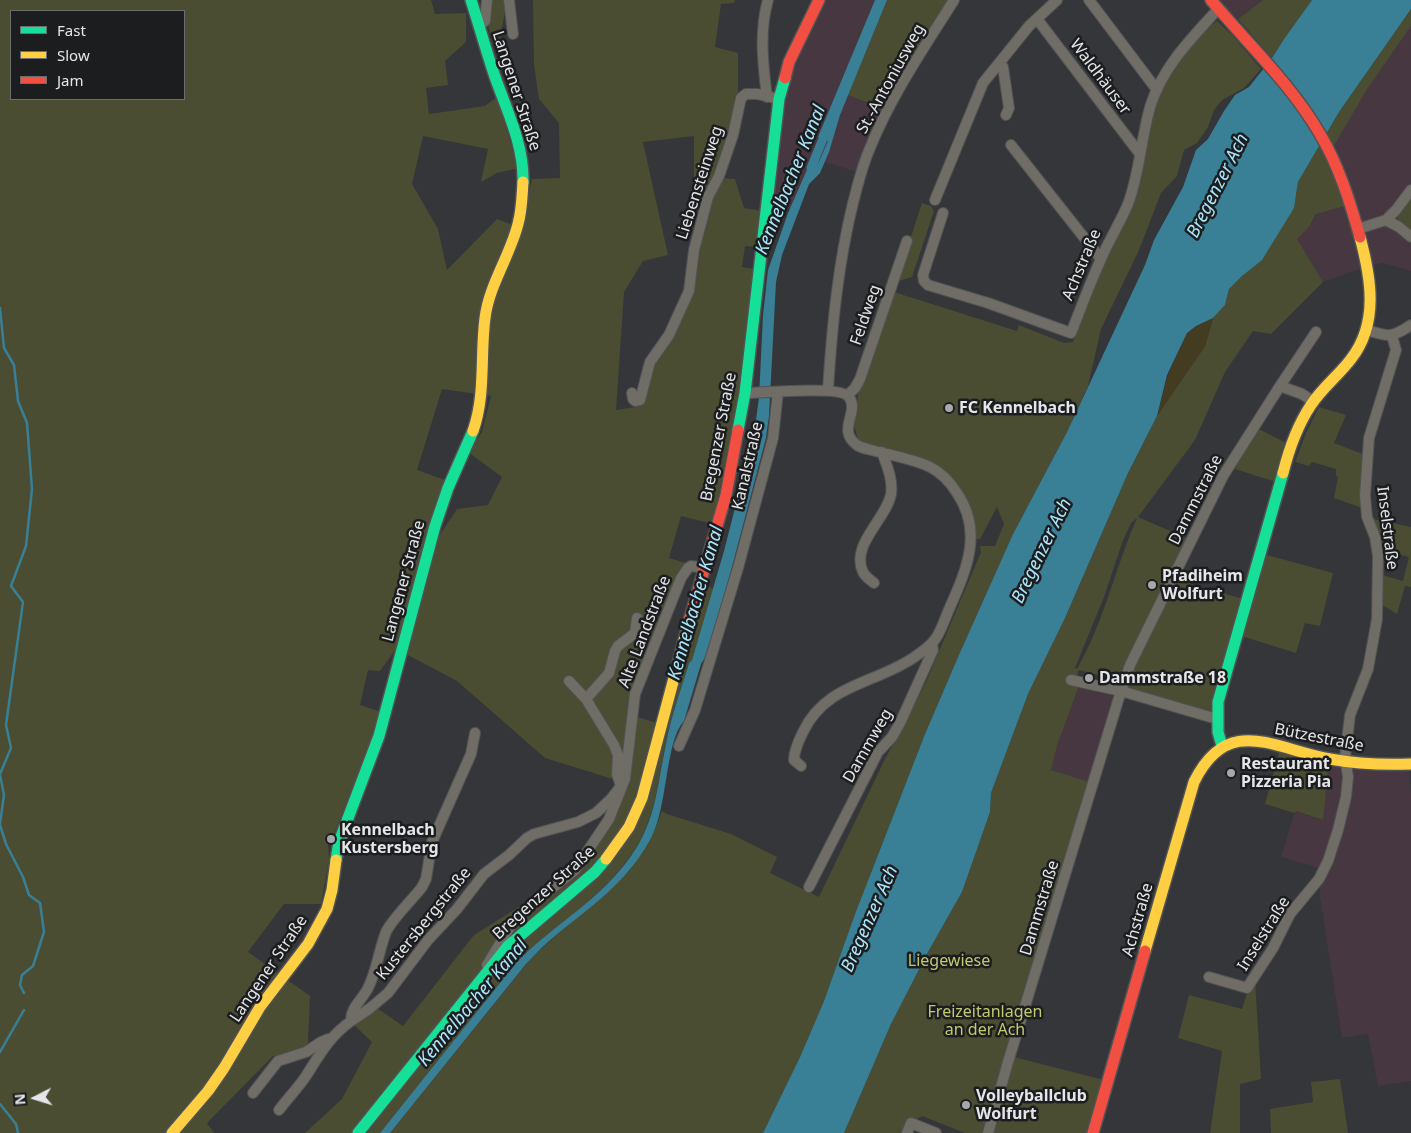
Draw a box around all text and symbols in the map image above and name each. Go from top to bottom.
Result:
legend [10,10,185,100]
text: Fast [57,20,86,40]
street label: St.-Antoniusweg [853,21,929,137]
street label: Langener Straße [488,29,544,153]
street label: Waldhäuser [1065,35,1135,119]
text: Slow [57,45,90,65]
text: Jam [57,70,84,90]
water label: Kennelbacher Kanal [751,102,831,258]
street label: Liebensteinweg [673,124,727,242]
water label: Bregenzer Ach [1183,130,1253,242]
street label: Achstraße [1058,226,1106,304]
street label: Feldweg [847,282,885,348]
street label: Bregenzer Straße [697,371,741,503]
place label: FC Kennelbach [959,398,1076,418]
marker: FC Kennelbach [943,402,955,414]
street label: Kanalstraße [729,420,767,512]
street label: Dammstraße [1165,452,1227,548]
street label: Inselstraße [1372,485,1402,571]
water label: Bregenzer Ach [1007,495,1077,607]
street label: Langener Straße [379,518,429,644]
water label: Kennelbacher Kanal [664,523,728,683]
place label: Pfadiheim Wolfurt [1162,566,1243,604]
street label: Alte Landstraße [615,573,675,691]
marker: Pfadiheim Wolfurt [1146,579,1158,591]
place label: Dammstraße 18 [1099,668,1226,688]
marker: Dammstraße 18 [1083,672,1095,684]
street label: Dammweg [839,706,897,786]
street label: Bützestraße [1273,720,1365,756]
place label: Restaurant Pizzeria Pia [1241,754,1331,792]
marker: Restaurant Pizzeria Pia [1225,767,1237,779]
place label: Kennelbach Kustersberg [341,820,439,858]
marker: Kennelbach Kustersberg [325,833,337,845]
street label: Bregenzer Straße [489,842,599,944]
street label: Dammstraße [1016,858,1064,958]
water label: Bregenzer Ach [837,863,903,975]
street label: Kustersbergstraße [373,864,475,984]
street label: Achstraße [1118,881,1158,959]
street label: Inselstraße [1234,893,1294,975]
street label: Langener Straße [226,912,312,1026]
water label: Kennelbacher Kanal [414,935,532,1071]
park label: Liegewiese [908,951,990,971]
park label: Freizeitanlagen an der Ach [928,1002,1042,1040]
north arrow [10,1073,60,1123]
place label: Volleyballclub Wolfurt [976,1086,1087,1124]
text: N [10,1093,30,1106]
marker: Volleyballclub Wolfurt [960,1099,972,1111]

